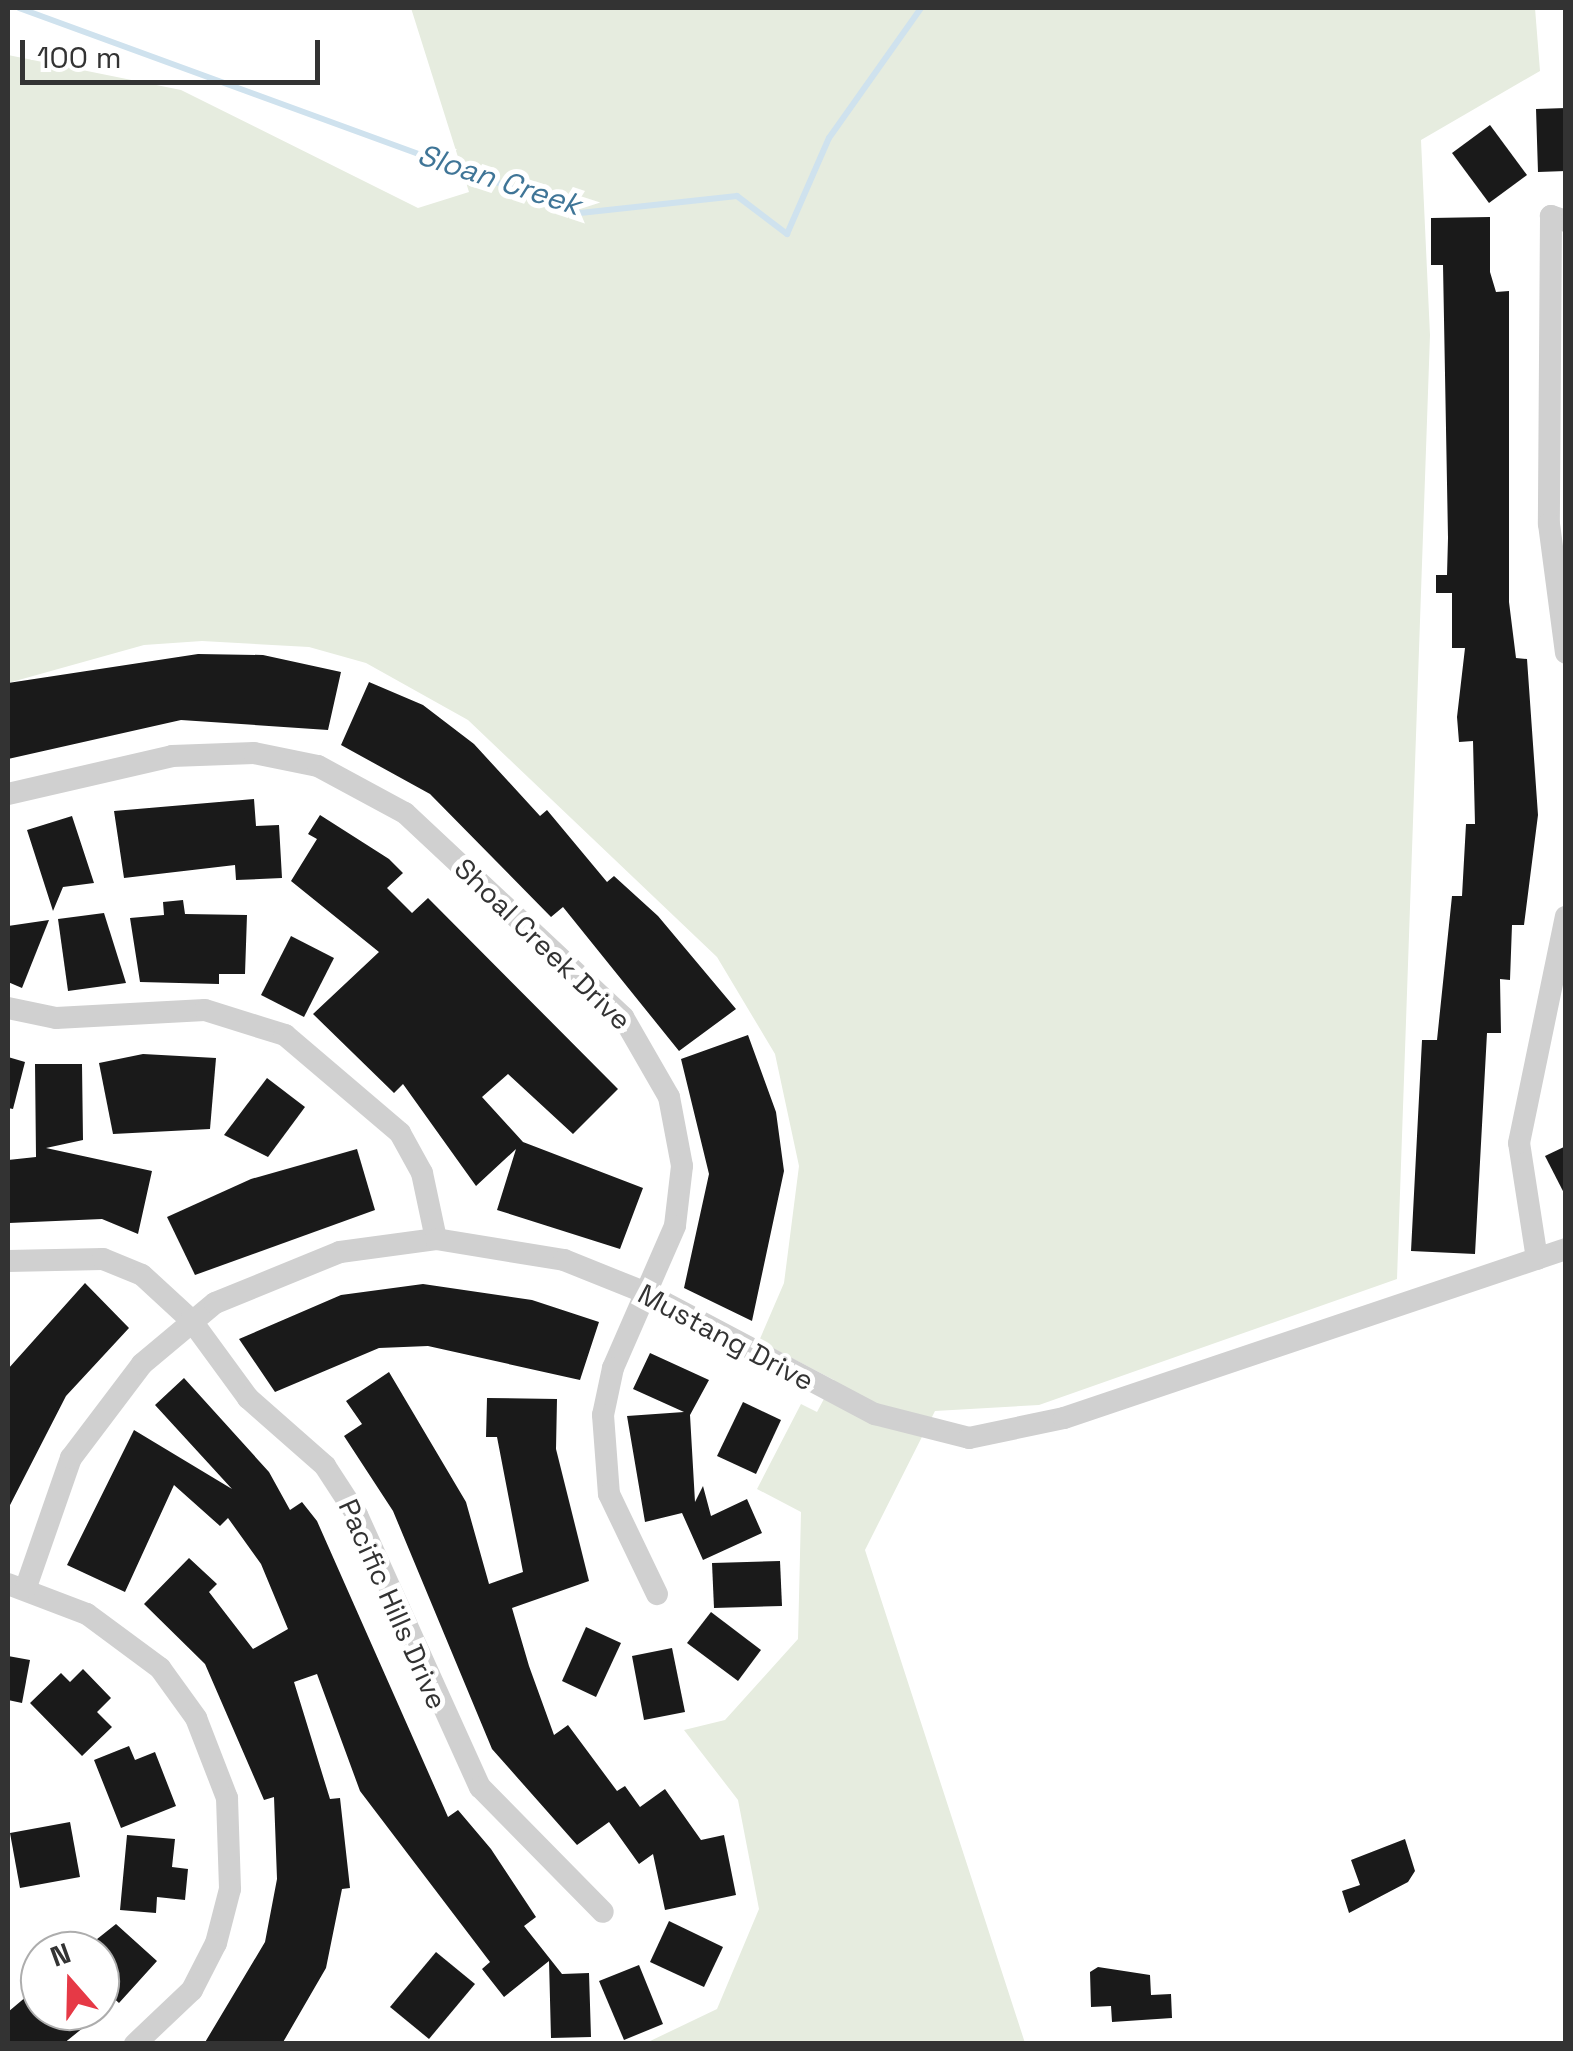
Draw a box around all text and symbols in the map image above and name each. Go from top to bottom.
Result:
scale bar [25,20,325,82]
text: 100 m [37,38,122,77]
water label: Sloan Creek [413,137,585,223]
street label: Shoal Creek Drive [448,851,638,1037]
street label: Mustang Drive [632,1277,820,1397]
street label: Pacific Hills Drive [332,1494,454,1714]
north arrow [20,1931,120,2031]
text: N [45,1935,75,1975]

